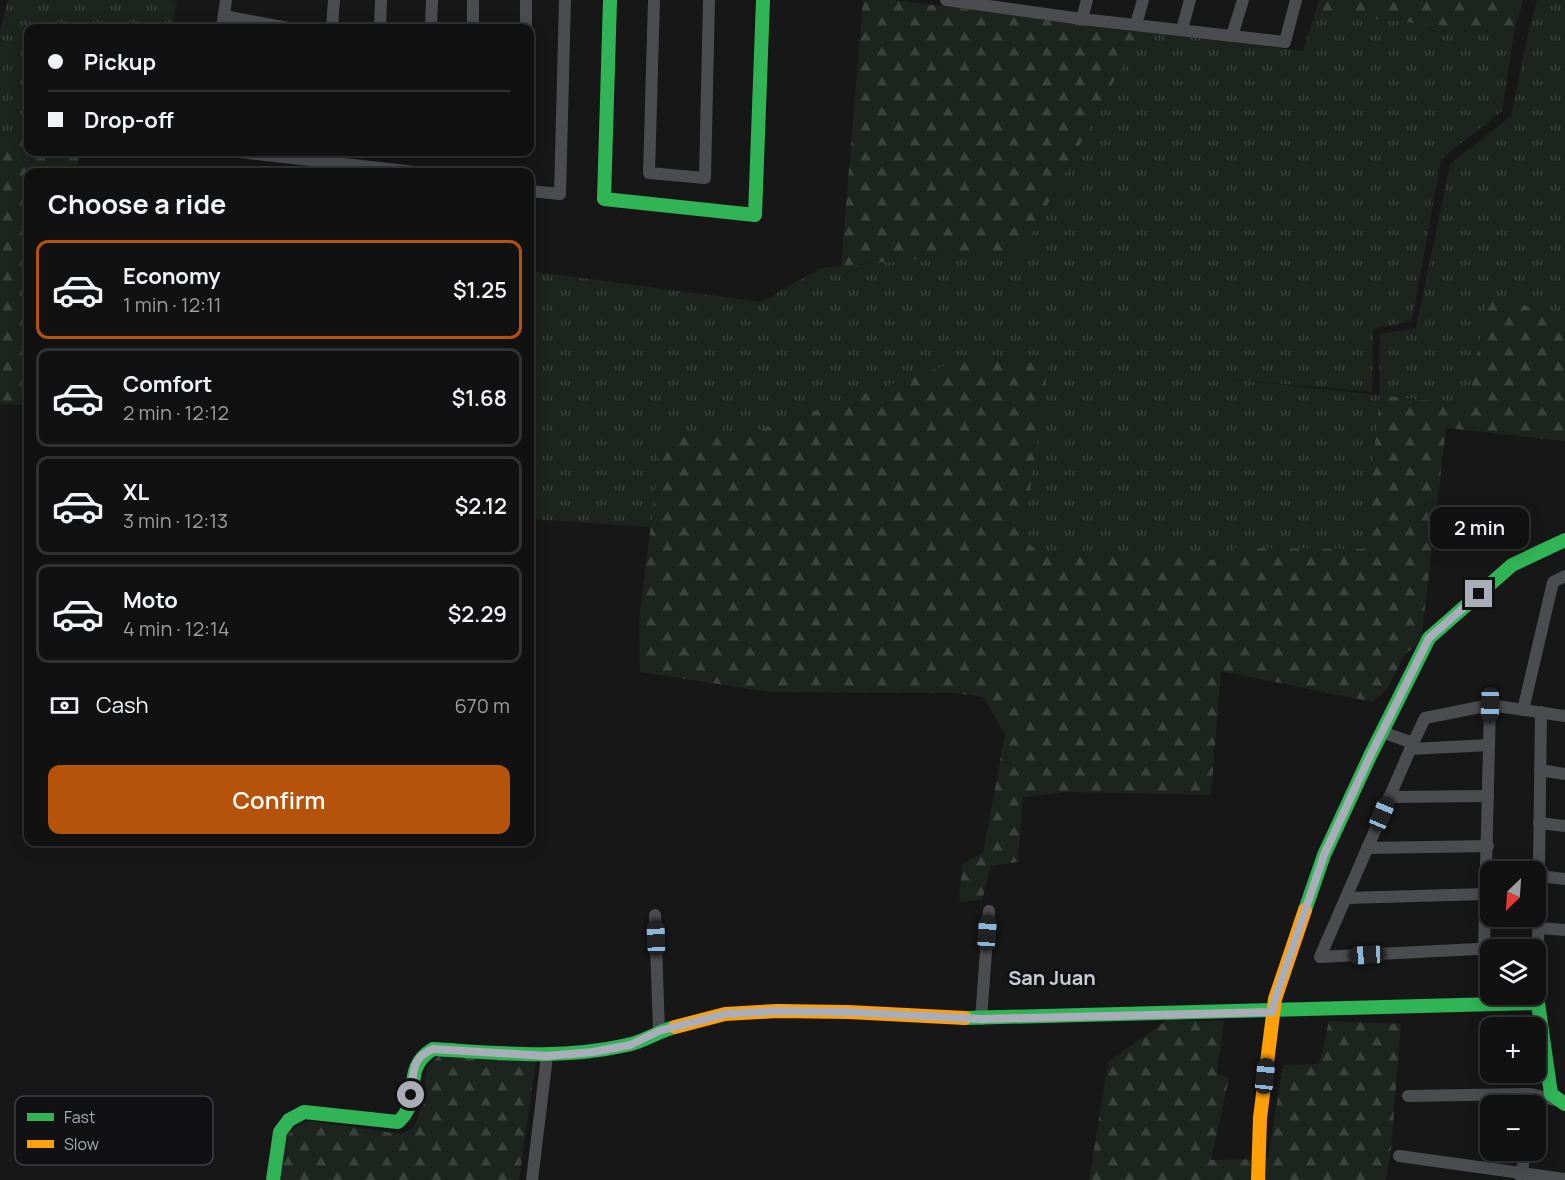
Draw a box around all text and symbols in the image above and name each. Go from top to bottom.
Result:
text: Pickup [84,47,156,77]
text: Drop-off [84,105,174,135]
text: Choose a ride [48,185,226,222]
text: Economy [123,261,221,291]
icon: car [51,263,105,317]
text: $1.25 [453,275,507,305]
text: 1 min · 12:11 [123,291,222,318]
text: Comfort [123,369,212,399]
icon: car [51,371,105,425]
text: $1.68 [452,383,507,413]
text: 2 min · 12:12 [123,399,229,426]
text: XL [123,477,149,507]
icon: car [51,479,105,533]
text: $2.12 [455,491,507,521]
text: 3 min · 12:13 [123,507,228,534]
callout: 2 min [1430,507,1528,549]
text: 2 min [1454,514,1505,541]
route end [1465,580,1492,607]
text: Moto [123,585,178,615]
icon: car [51,587,105,641]
text: $2.29 [448,599,507,629]
text: 4 min · 12:14 [123,615,230,642]
car [1481,687,1499,723]
icon: cash [48,689,81,722]
text: Cash [96,690,149,720]
text: 670 m [454,692,510,719]
button: Confirm [48,765,510,834]
car [1367,794,1397,834]
north arrow [1480,861,1546,927]
map controls [1480,861,1546,1161]
car [977,914,997,952]
car [646,920,666,956]
button: layers [1480,939,1546,1005]
car [1349,945,1385,965]
district label: San Juan [1008,964,1096,991]
button: + [1480,1017,1546,1083]
car [1254,1057,1276,1095]
route start [397,1081,424,1108]
button: − [1480,1095,1546,1161]
legend [15,1096,213,1165]
text: Fast [64,1106,95,1128]
text: Slow [64,1133,99,1155]

